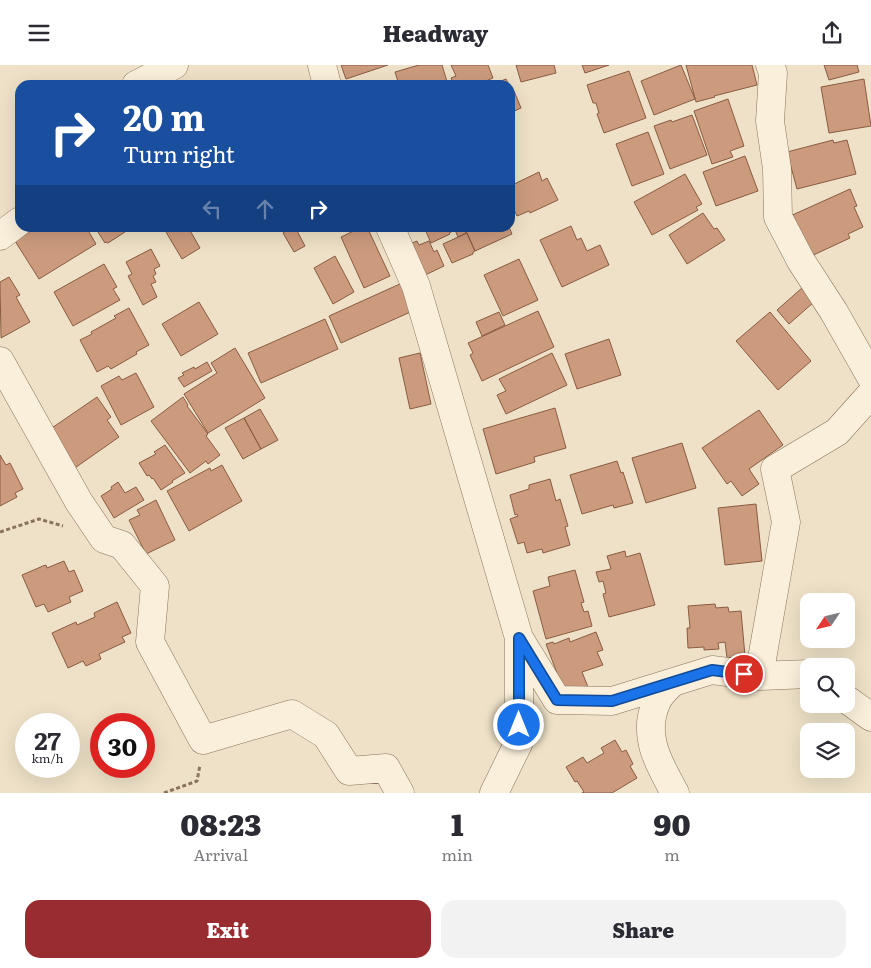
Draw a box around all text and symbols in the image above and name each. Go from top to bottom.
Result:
text: Headway [383,16,488,49]
icon: menu [25,19,53,47]
icon: share [818,19,846,47]
text: 20 m [123,90,205,142]
icon: right [40,100,105,165]
text: Turn right [123,137,235,170]
icon: left [198,195,226,223]
icon: ahead [251,195,279,223]
icon: right [304,195,332,223]
north arrow [800,593,855,647]
map controls [800,593,855,778]
pin [723,653,765,695]
button: search [800,658,855,713]
icon: arrive [730,660,758,688]
position arrow [492,698,544,750]
speed limit sign: 30 [90,713,155,778]
text: 27 [34,721,61,758]
button: layers [800,723,855,778]
text: km/h [32,749,63,767]
text: 08:23 [180,801,261,845]
text: 1 [451,801,464,845]
text: 90 [653,801,691,845]
text: Arrival [193,842,248,866]
text: min [442,842,473,866]
text: m [664,842,680,866]
button: Exit [25,900,431,958]
button: Share [441,900,846,958]

